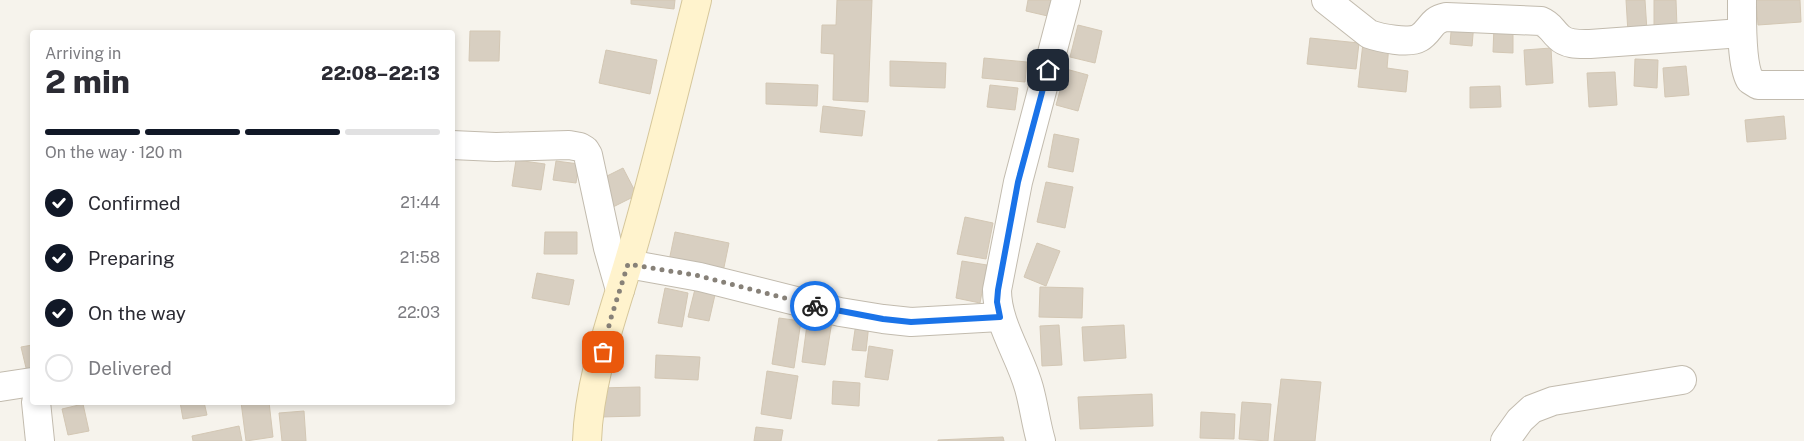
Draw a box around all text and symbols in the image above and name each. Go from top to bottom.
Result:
text: Arriving in [45,44,121,63]
pin [1027,49,1069,91]
icon: home [1034,56,1062,84]
text: 22:08–22:13 [321,62,440,84]
text: 2 min [45,63,130,100]
text: On the way · 120 m [45,143,182,162]
icon: check [45,189,73,217]
text: Confirmed [88,192,181,214]
text: 21:44 [400,193,440,212]
icon: check [45,244,73,272]
text: Preparing [88,247,175,269]
text: 21:58 [400,248,440,267]
courier [790,281,840,331]
icon: bike [801,292,829,320]
icon: check [45,299,73,327]
text: On the way [88,302,186,324]
text: 22:03 [398,303,440,322]
pin [582,331,624,373]
icon: bag [589,338,617,366]
text: Delivered [88,357,172,379]

